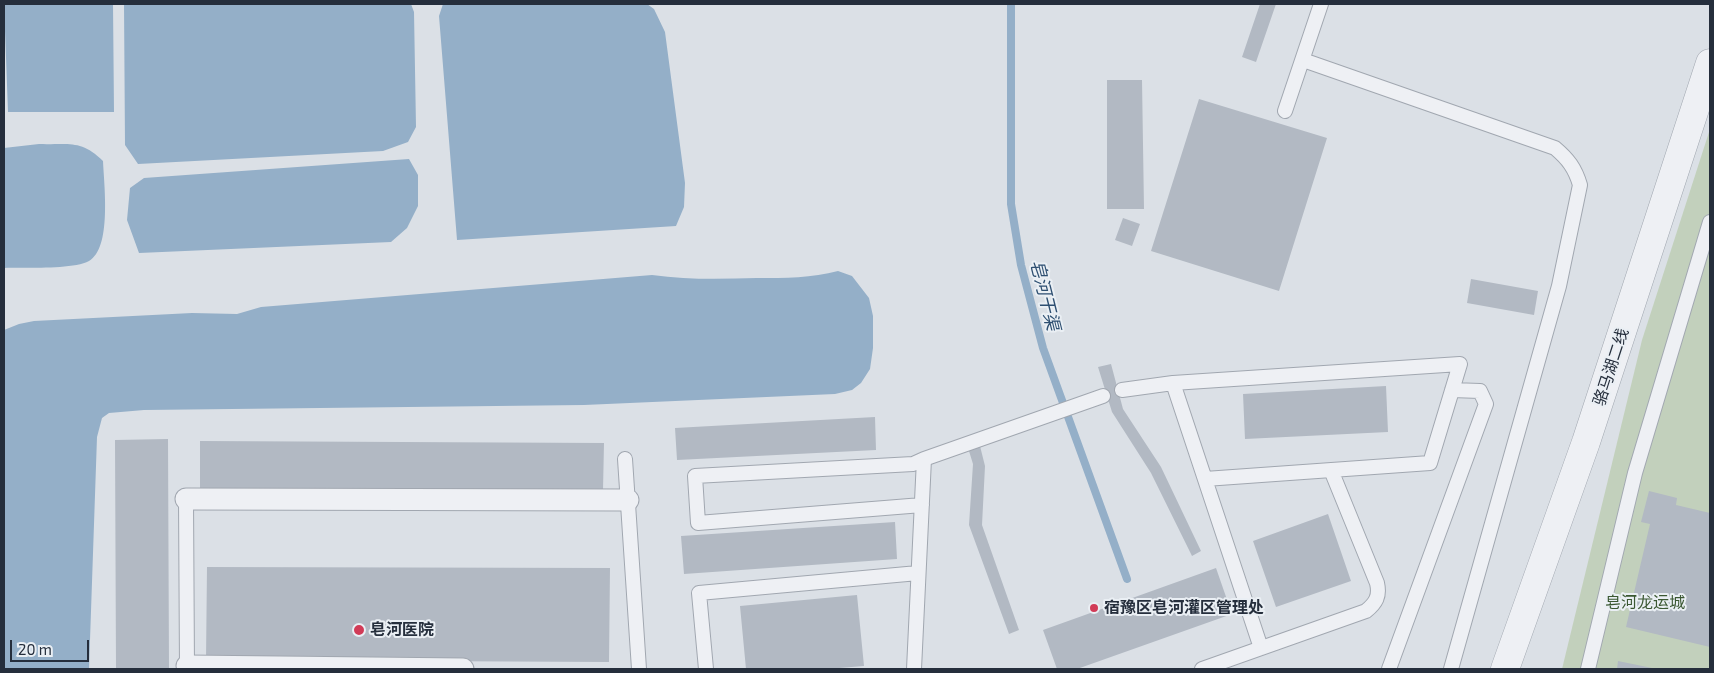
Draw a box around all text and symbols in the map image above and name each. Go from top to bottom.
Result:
water label: 皂河干渠 [1026,257,1064,333]
street label: 骆马湖二线 [1590,326,1632,408]
park label: 皂河龙运城 [1605,593,1685,613]
place label: 宿豫区皂河灌区管理处 [1104,598,1264,618]
marker: 宿豫区皂河灌区管理处 [1088,602,1100,614]
place label: 皂河医院 [370,620,434,640]
marker: 皂河医院 [352,623,366,637]
scale bar [12,630,91,662]
text: 20 m [18,640,52,658]

